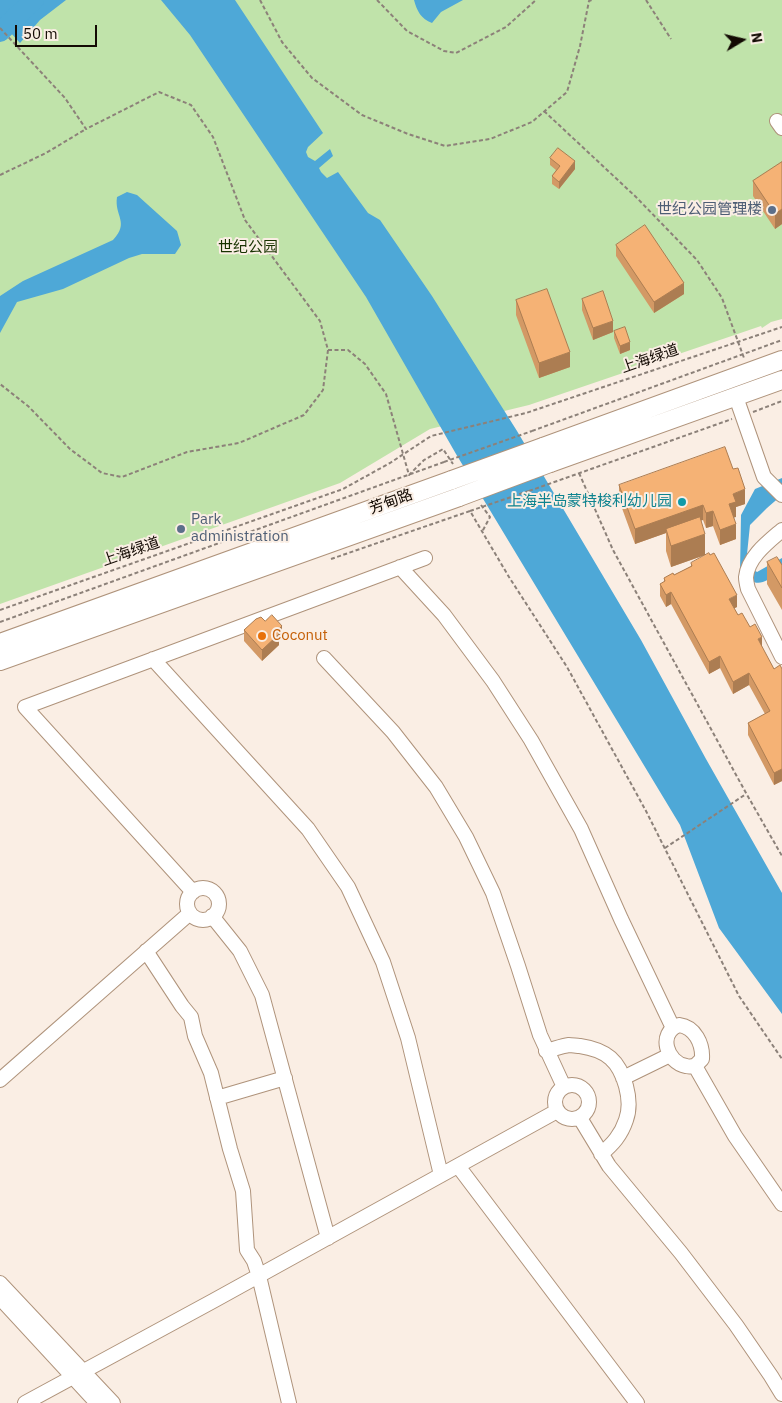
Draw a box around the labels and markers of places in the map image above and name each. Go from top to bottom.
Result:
place label: 世纪公园管理楼 [657,201,762,219]
marker: 世纪公园管理楼 [766,204,778,216]
place label: 上海半岛蒙特梭利幼儿园 [507,493,672,511]
marker: 上海半岛蒙特梭利幼儿园 [676,496,688,508]
place label: Park administration [191,511,289,546]
marker: Park administration [175,523,187,535]
place label: Coconut [272,627,328,645]
marker: Coconut [256,630,268,642]

